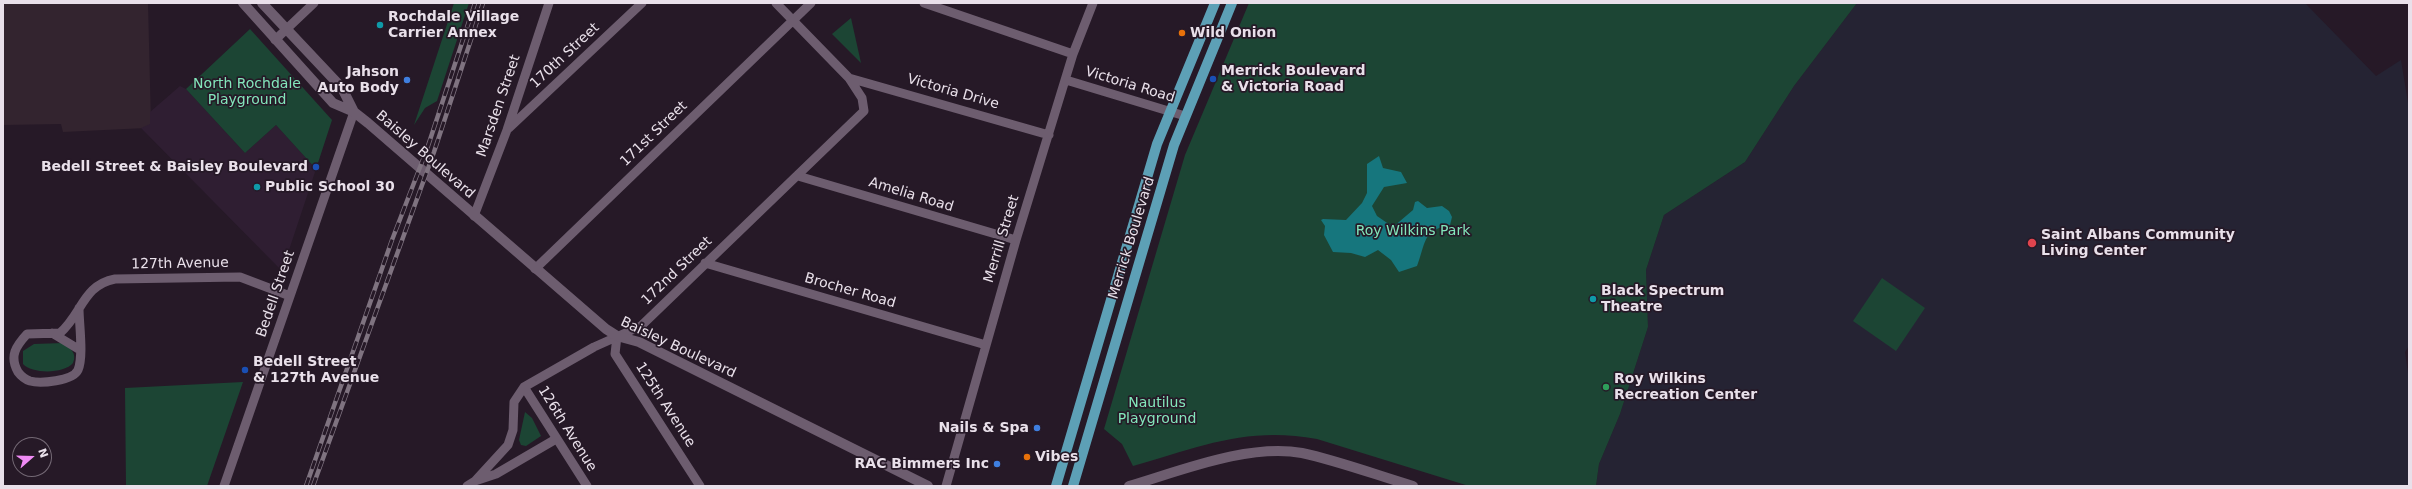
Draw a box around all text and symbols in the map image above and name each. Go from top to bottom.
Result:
place label: Rochdale Village Carrier Annex [388,9,519,42]
marker: Rochdale Village Carrier Annex [375,20,385,30]
street label: 170th Street [527,20,603,92]
place label: Wild Onion [1190,25,1276,41]
marker: Wild Onion [1177,28,1187,38]
street label: Marsden Street [474,53,524,159]
street label: Victoria Road [1083,63,1177,107]
place label: Merrick Boulevard & Victoria Road [1221,63,1366,96]
place label: Jahson Auto Body [318,64,399,96]
street label: Victoria Drive [905,71,1001,113]
marker: Merrick Boulevard & Victoria Road [1208,74,1218,84]
marker: Jahson Auto Body [402,75,412,85]
park label: North Rochdale Playground [193,76,301,108]
street label: 171st Street [617,98,691,170]
street label: Baisley Boulevard [372,108,478,202]
place label: Bedell Street & Baisley Boulevard [41,159,308,175]
marker: Bedell Street & Baisley Boulevard [311,162,321,172]
street label: Amelia Road [867,174,955,216]
street label: Merrick Boulevard [1105,175,1159,301]
place label: Public School 30 [265,179,395,195]
marker: Public School 30 [252,182,262,192]
street label: Merrill Street [981,193,1023,285]
park label: Roy Wilkins Park [1356,223,1470,239]
place label: Saint Albans Community Living Center [2041,227,2235,260]
street label: 172nd Street [638,233,716,309]
marker: Saint Albans Community Living Center [2026,237,2038,249]
street label: Bedell Street [253,248,299,340]
street label: 127th Avenue [131,255,229,273]
street label: Brocher Road [802,270,898,312]
place label: Black Spectrum Theatre [1601,283,1724,316]
marker: Black Spectrum Theatre [1588,294,1598,304]
street label: Baisley Boulevard [618,314,738,382]
place label: Bedell Street & 127th Avenue [253,354,379,386]
street label: 125th Avenue [631,360,699,450]
marker: Bedell Street & 127th Avenue [240,365,250,375]
place label: Roy Wilkins Recreation Center [1614,371,1757,404]
marker: Roy Wilkins Recreation Center [1601,382,1611,392]
street label: 126th Avenue [534,383,600,475]
park label: Nautilus Playground [1118,395,1196,428]
place label: Nails & Spa [938,420,1029,436]
marker: Nails & Spa [1032,423,1042,433]
north arrow [12,437,52,477]
text: N [35,447,50,460]
place label: Vibes [1035,449,1078,465]
marker: Vibes [1022,452,1032,462]
place label: RAC Bimmers Inc [855,456,989,472]
marker: RAC Bimmers Inc [992,459,1002,469]

